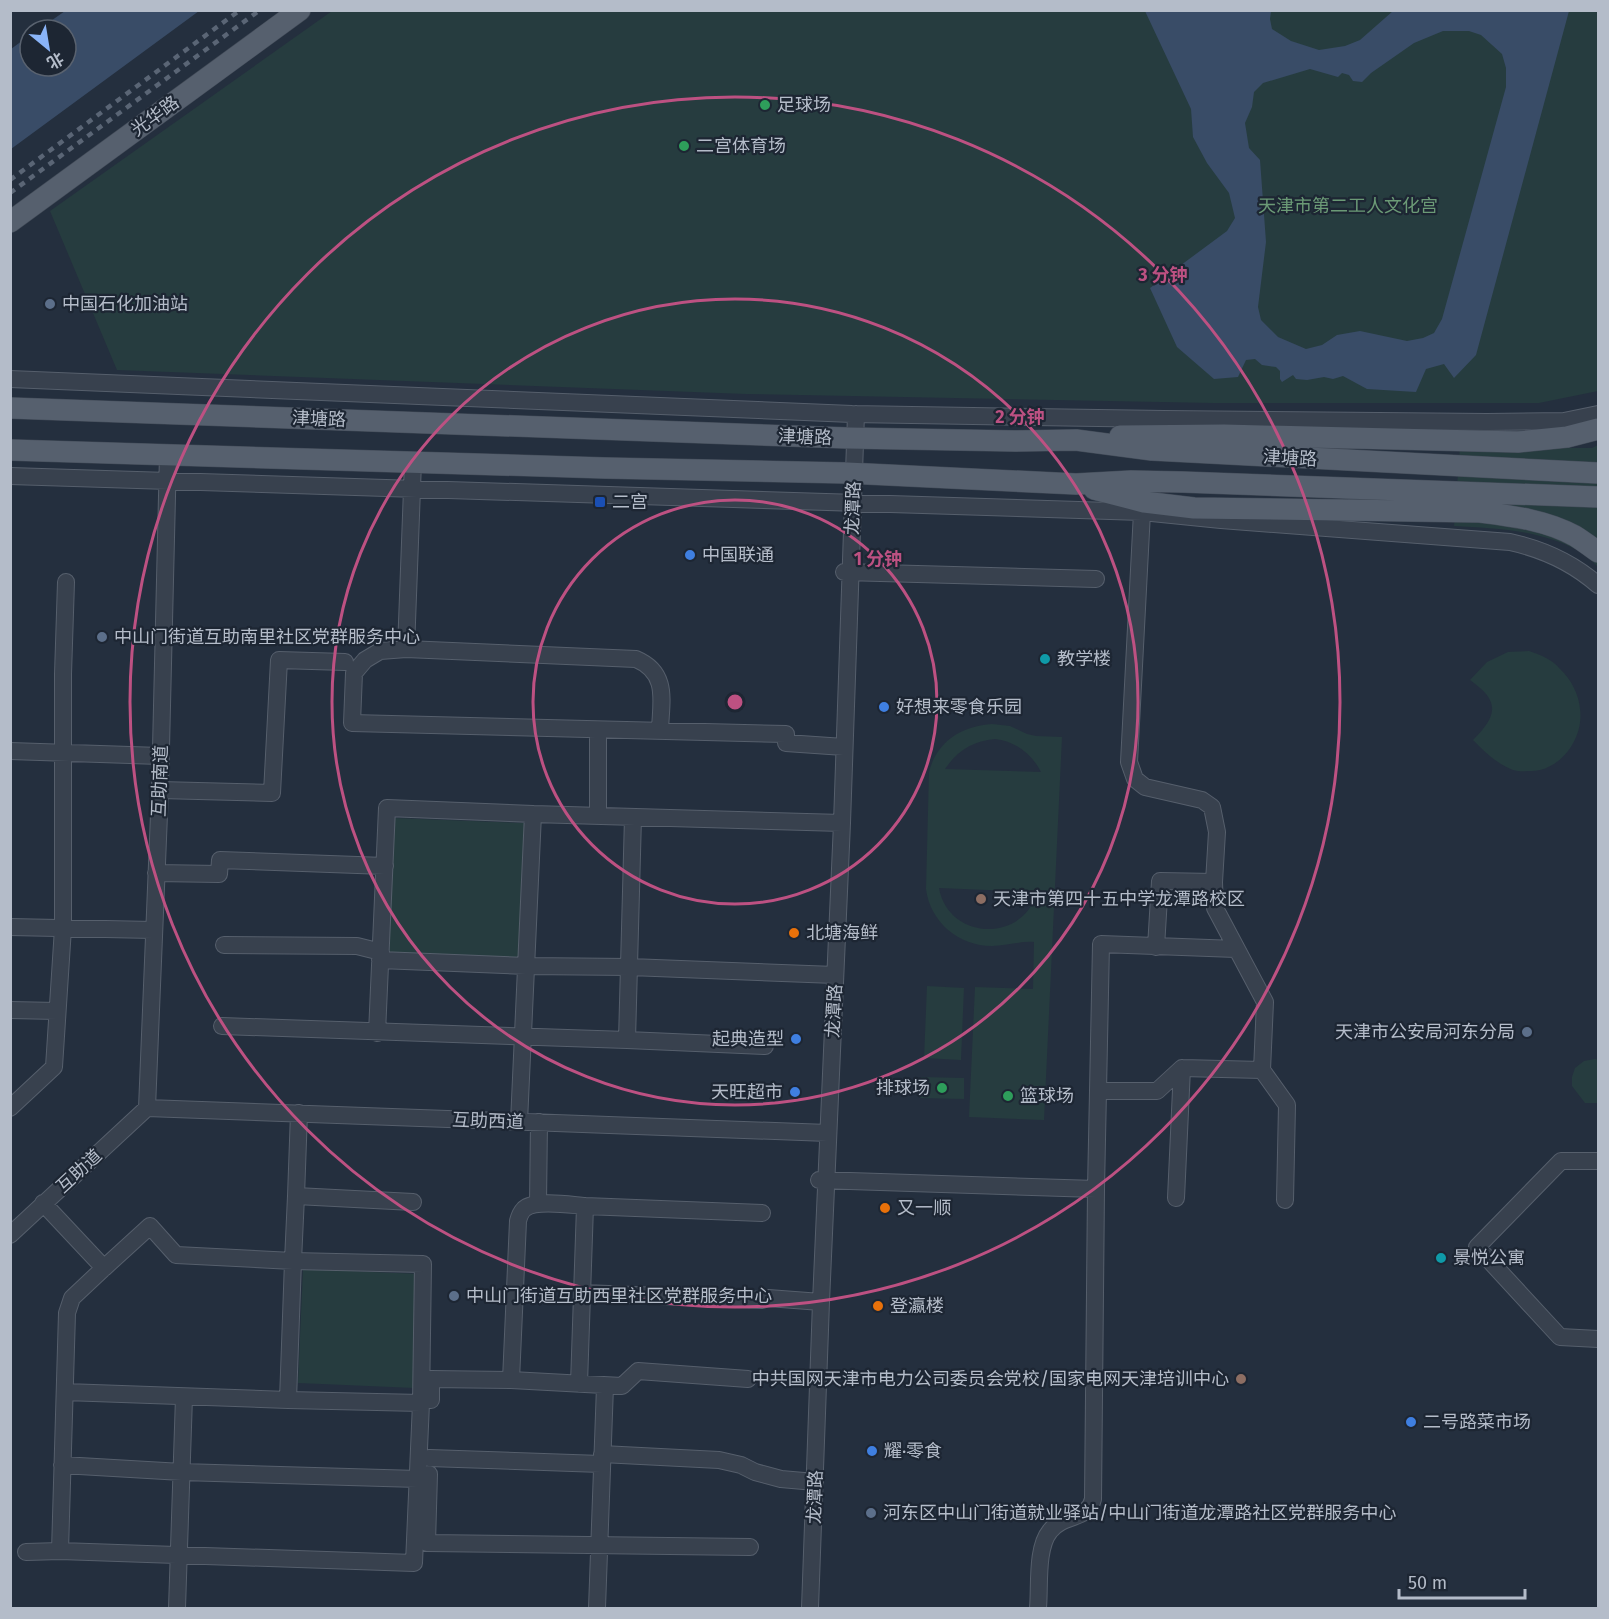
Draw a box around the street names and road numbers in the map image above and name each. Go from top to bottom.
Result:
street label: 光华路 [127,91,183,141]
street label: 津塘路 [292,407,346,431]
street label: 津塘路 [778,425,832,449]
street label: 津塘路 [1262,446,1318,470]
street label: 龙潭路 [841,481,865,535]
street label: 互助南道 [148,745,172,817]
street label: 龙潭路 [822,983,846,1039]
street label: 互助西道 [452,1109,524,1133]
street label: 互助道 [52,1145,106,1197]
street label: 龙潭路 [803,1470,827,1524]

